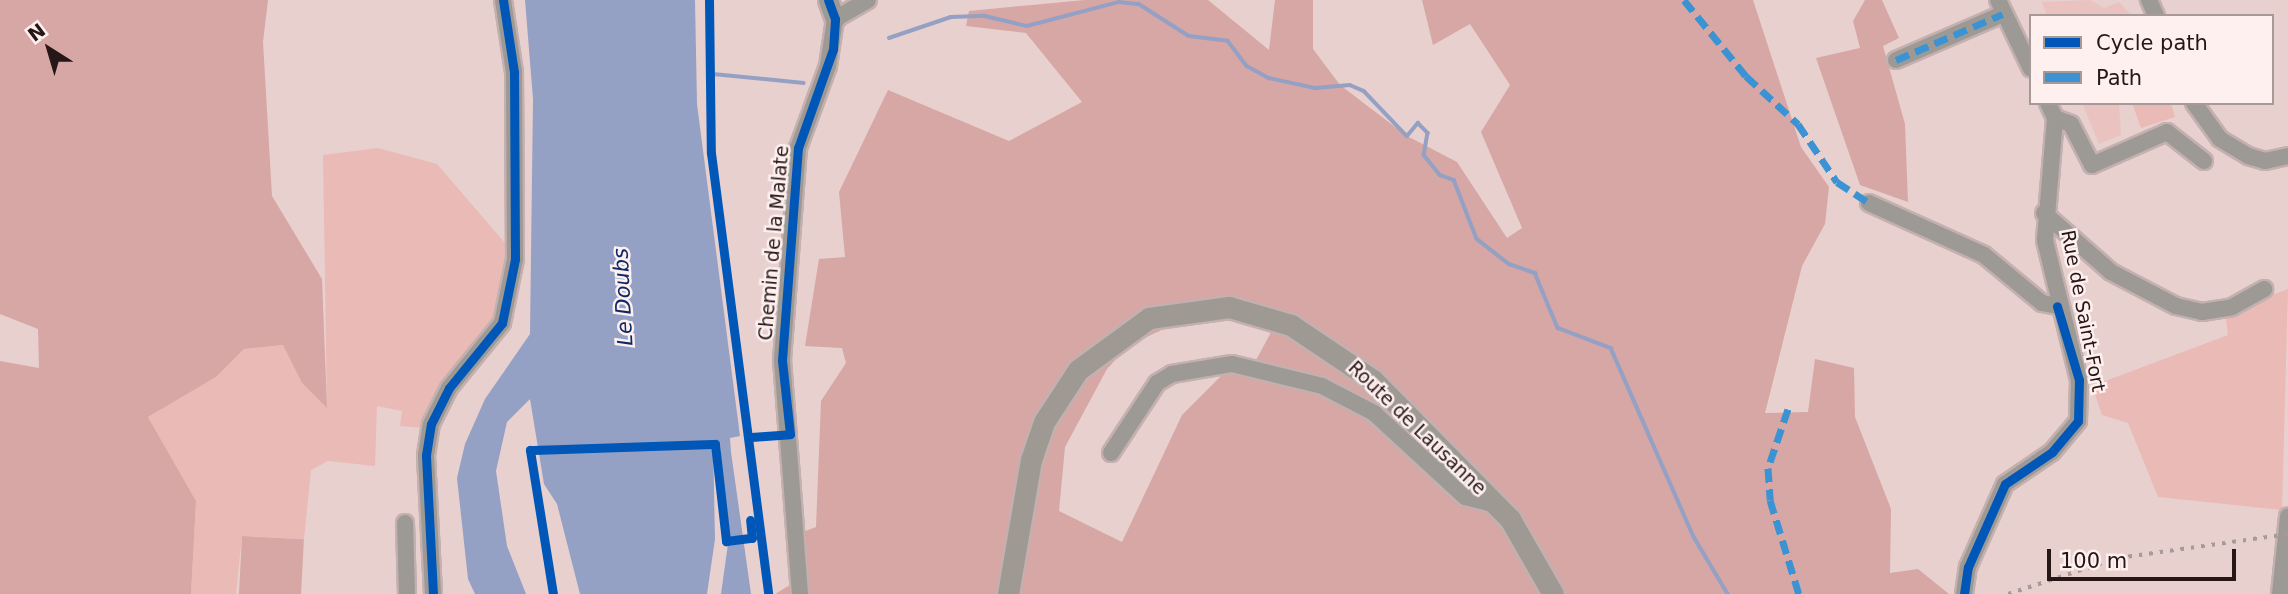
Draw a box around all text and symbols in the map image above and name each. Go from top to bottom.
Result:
north arrow [14,14,84,84]
legend [2029,14,2274,105]
text: N [23,19,49,46]
text: Cycle path [2096,31,2208,55]
text: Path [2096,66,2142,90]
street label: Chemin de la Malate [754,145,794,341]
street label: Rue de Saint-Fort [2056,228,2110,394]
water label: Le Doubs [608,247,638,347]
street label: Route de Lausanne [1343,356,1491,500]
scale bar [2050,534,2239,578]
text: 100 m [2060,549,2127,573]

